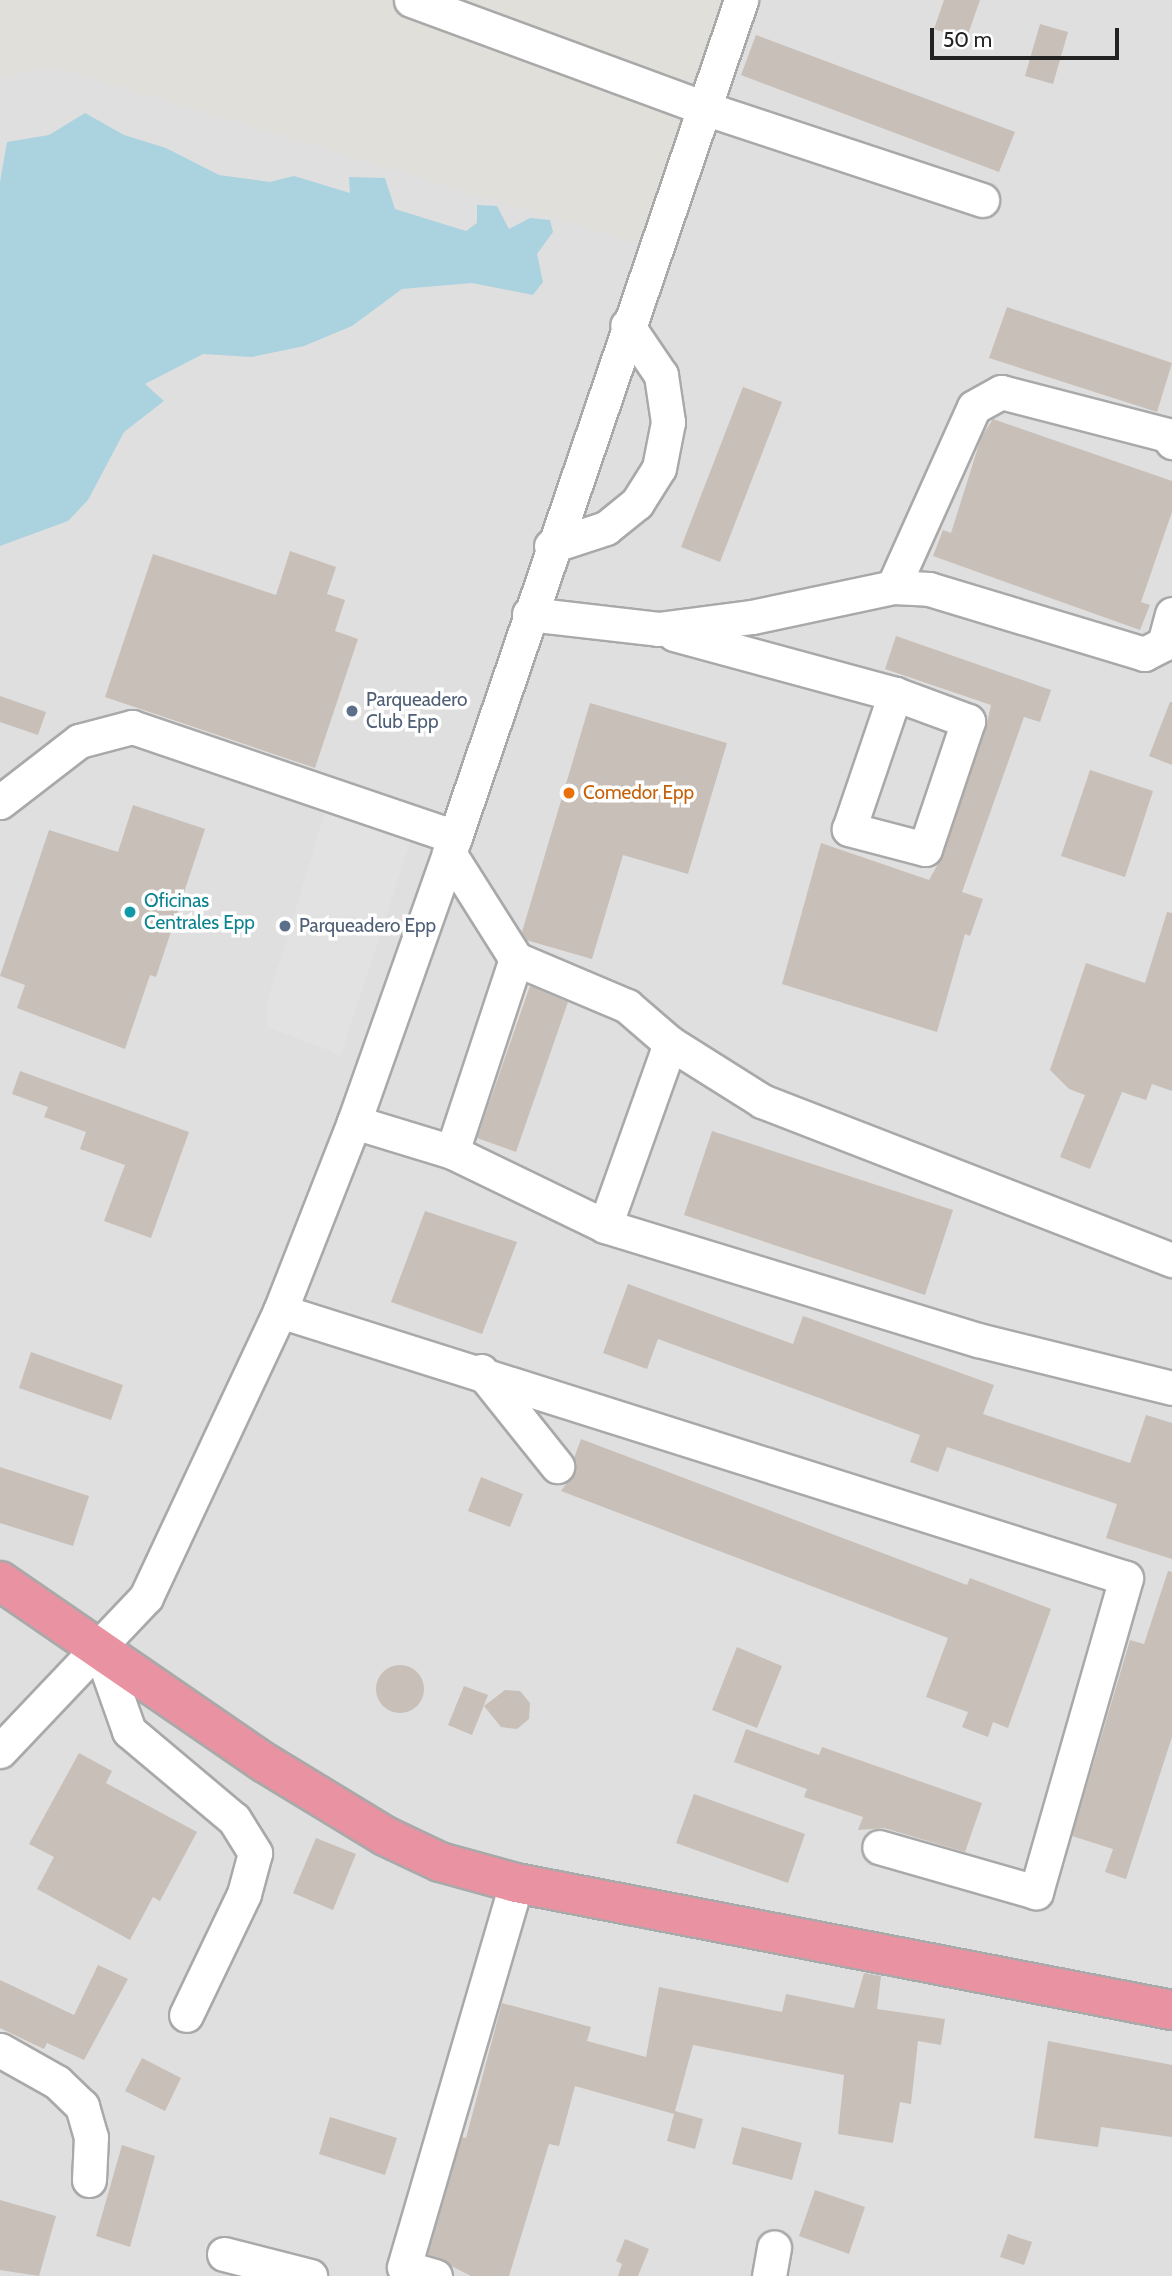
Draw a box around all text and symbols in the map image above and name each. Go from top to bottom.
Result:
scale bar [934,14,1123,58]
text: 50 m [943,27,992,52]
place label: Parqueadero Club Epp [366,689,467,733]
marker: Parqueadero Club Epp [344,703,360,719]
place label: Comedor Epp [583,782,694,804]
marker: Comedor Epp [561,785,577,801]
place label: Oficinas Centrales Epp [144,890,255,934]
marker: Oficinas Centrales Epp [122,904,138,920]
place label: Parqueadero Epp [299,915,436,937]
marker: Parqueadero Epp [277,918,293,934]

